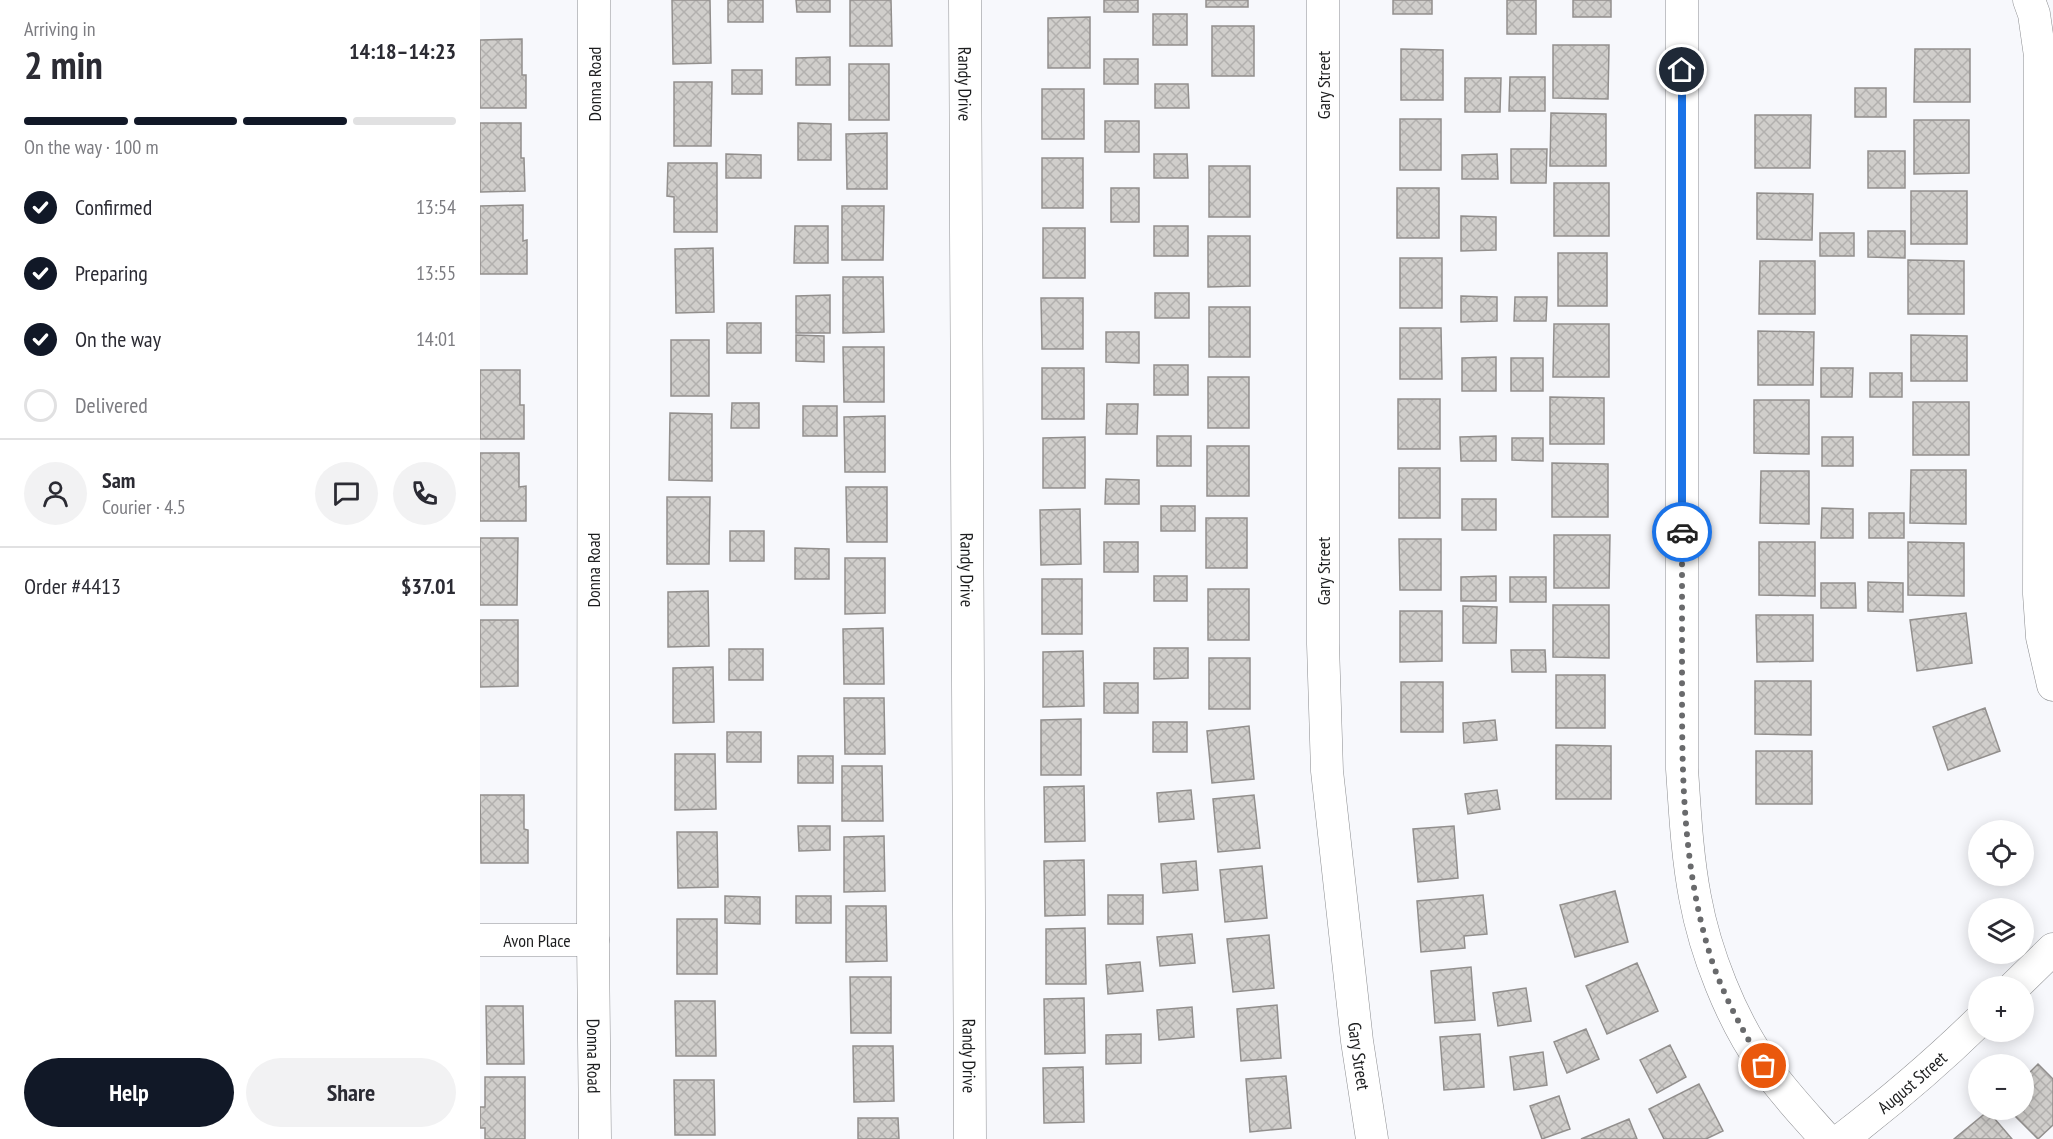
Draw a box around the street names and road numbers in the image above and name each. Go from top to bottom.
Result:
street label: Donna Road [583,47,606,121]
street label: Randy Drive [954,47,977,121]
street label: Gary Street [1312,51,1335,119]
street label: Donna Road [582,533,605,607]
street label: Randy Drive [956,533,979,607]
street label: Gary Street [1312,537,1335,605]
street label: Avon Place [503,929,571,952]
street label: Donna Road [582,1018,606,1094]
street label: Randy Drive [958,1019,981,1093]
street label: Gary Street [1343,1021,1376,1092]
street label: August Street [1872,1046,1951,1118]

